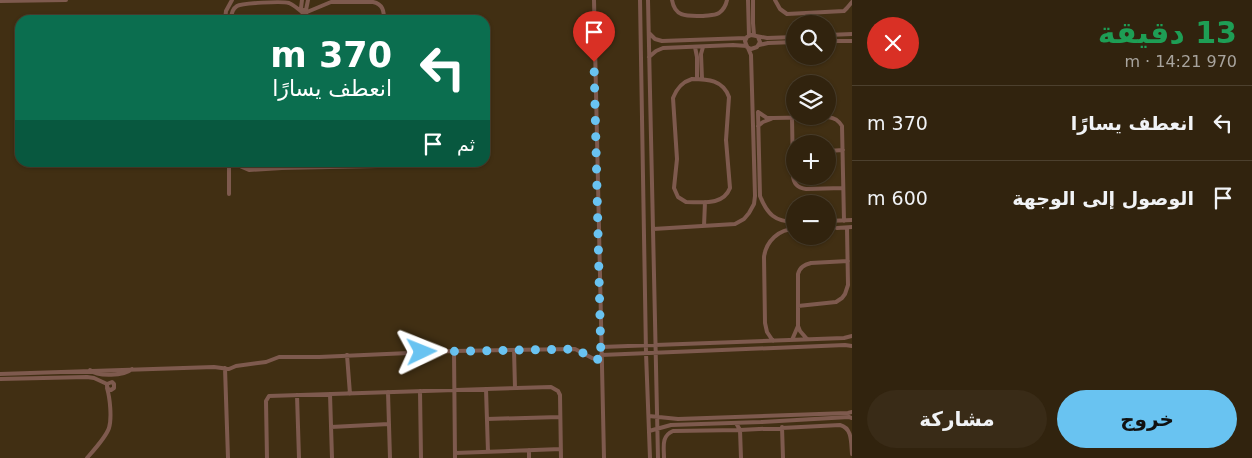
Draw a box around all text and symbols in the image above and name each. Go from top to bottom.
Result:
pin [573,11,615,62]
map controls [786,15,836,245]
button: search [786,15,836,65]
text: 13 دقيقة [1098,15,1237,50]
button: close [867,17,919,69]
icon: arrive [580,18,608,46]
text: 370 m [270,35,392,75]
icon: left [410,35,475,100]
text: 970 m · 14:21 [1124,52,1237,71]
button: layers [786,75,836,125]
text: انعطف يسارًا [272,76,392,101]
icon: left [1209,109,1237,137]
text: 370 m [867,112,928,134]
text: انعطف يسارًا [1071,112,1194,134]
icon: arrive [419,130,447,158]
text: ثم [457,133,475,155]
button: + [786,135,836,185]
icon: arrive [1209,184,1237,212]
text: 600 m [867,187,928,209]
text: الوصول إلى الوجهة [1012,187,1194,209]
button: − [786,195,836,245]
position arrow [395,325,447,377]
button: مشاركة [867,390,1047,448]
button: خروج [1057,390,1237,448]

